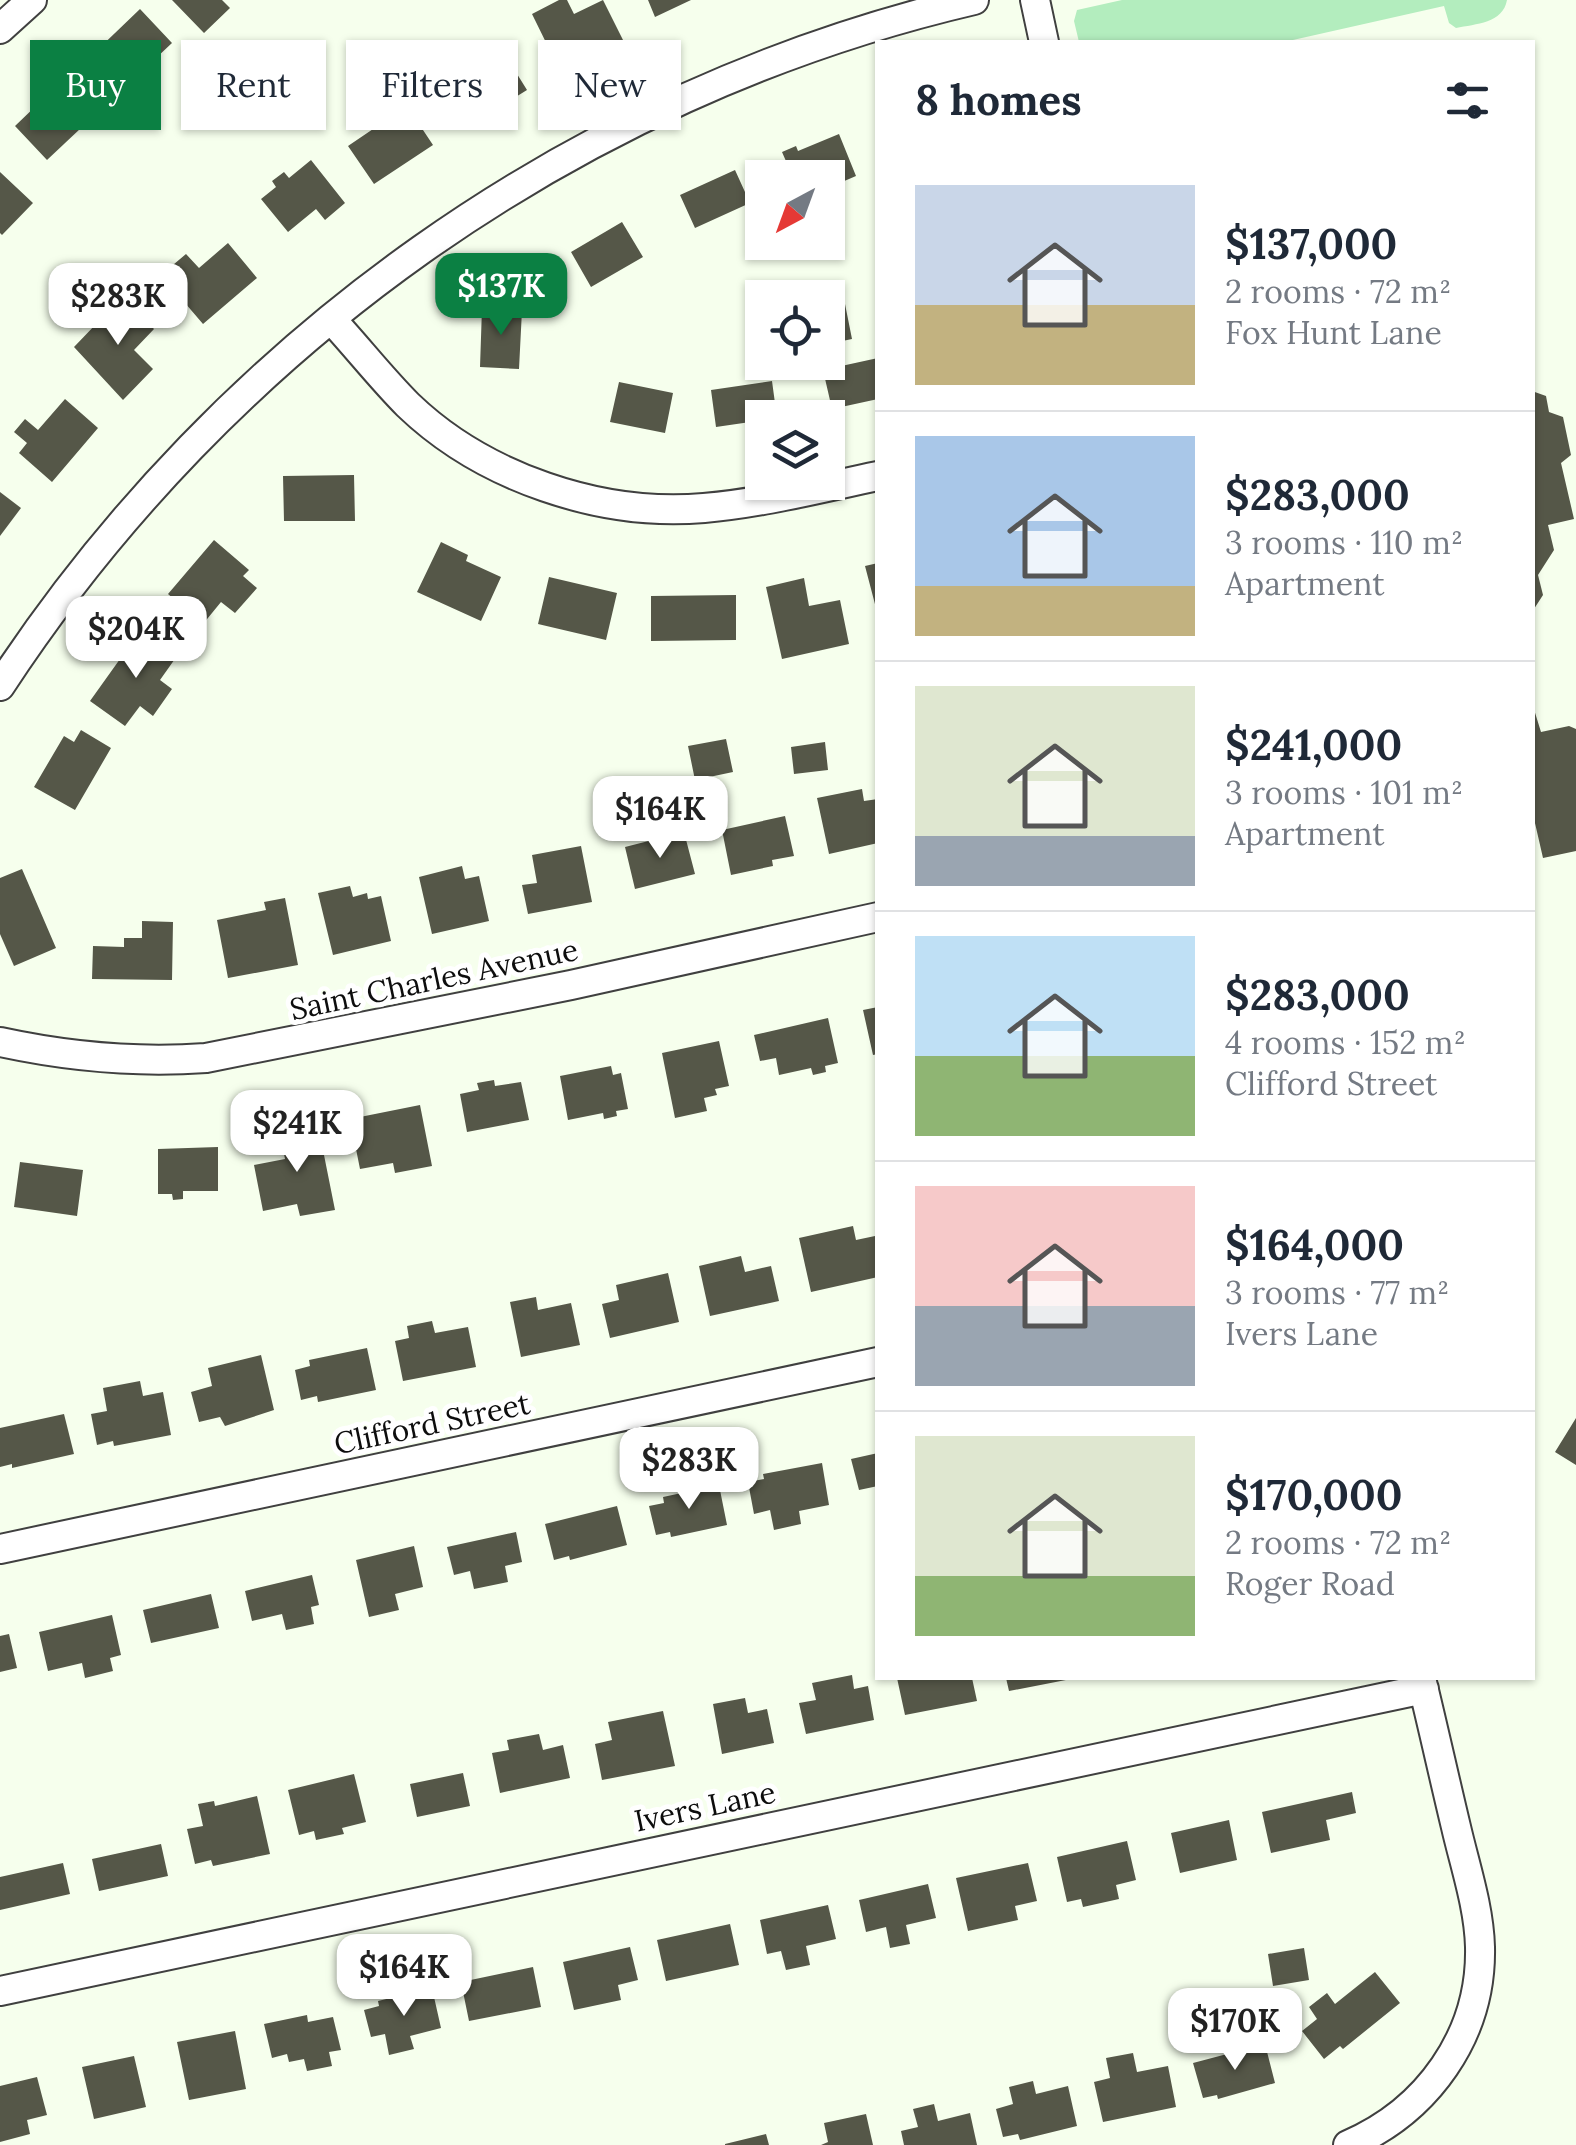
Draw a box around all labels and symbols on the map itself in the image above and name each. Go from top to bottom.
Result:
north arrow [745,160,845,260]
pin: $137K [431,253,571,338]
pin: $283K [48,263,188,348]
pin: $204K [66,596,206,681]
pin: $164K [590,776,730,861]
street label: Saint Charles Avenue [286,930,581,1028]
pin: $241K [227,1090,367,1175]
street label: Clifford Street [330,1384,534,1462]
pin: $283K [619,1427,759,1512]
street label: Ivers Lane [631,1773,779,1840]
pin: $164K [334,1934,474,2019]
pin: $170K [1165,1988,1305,2073]

